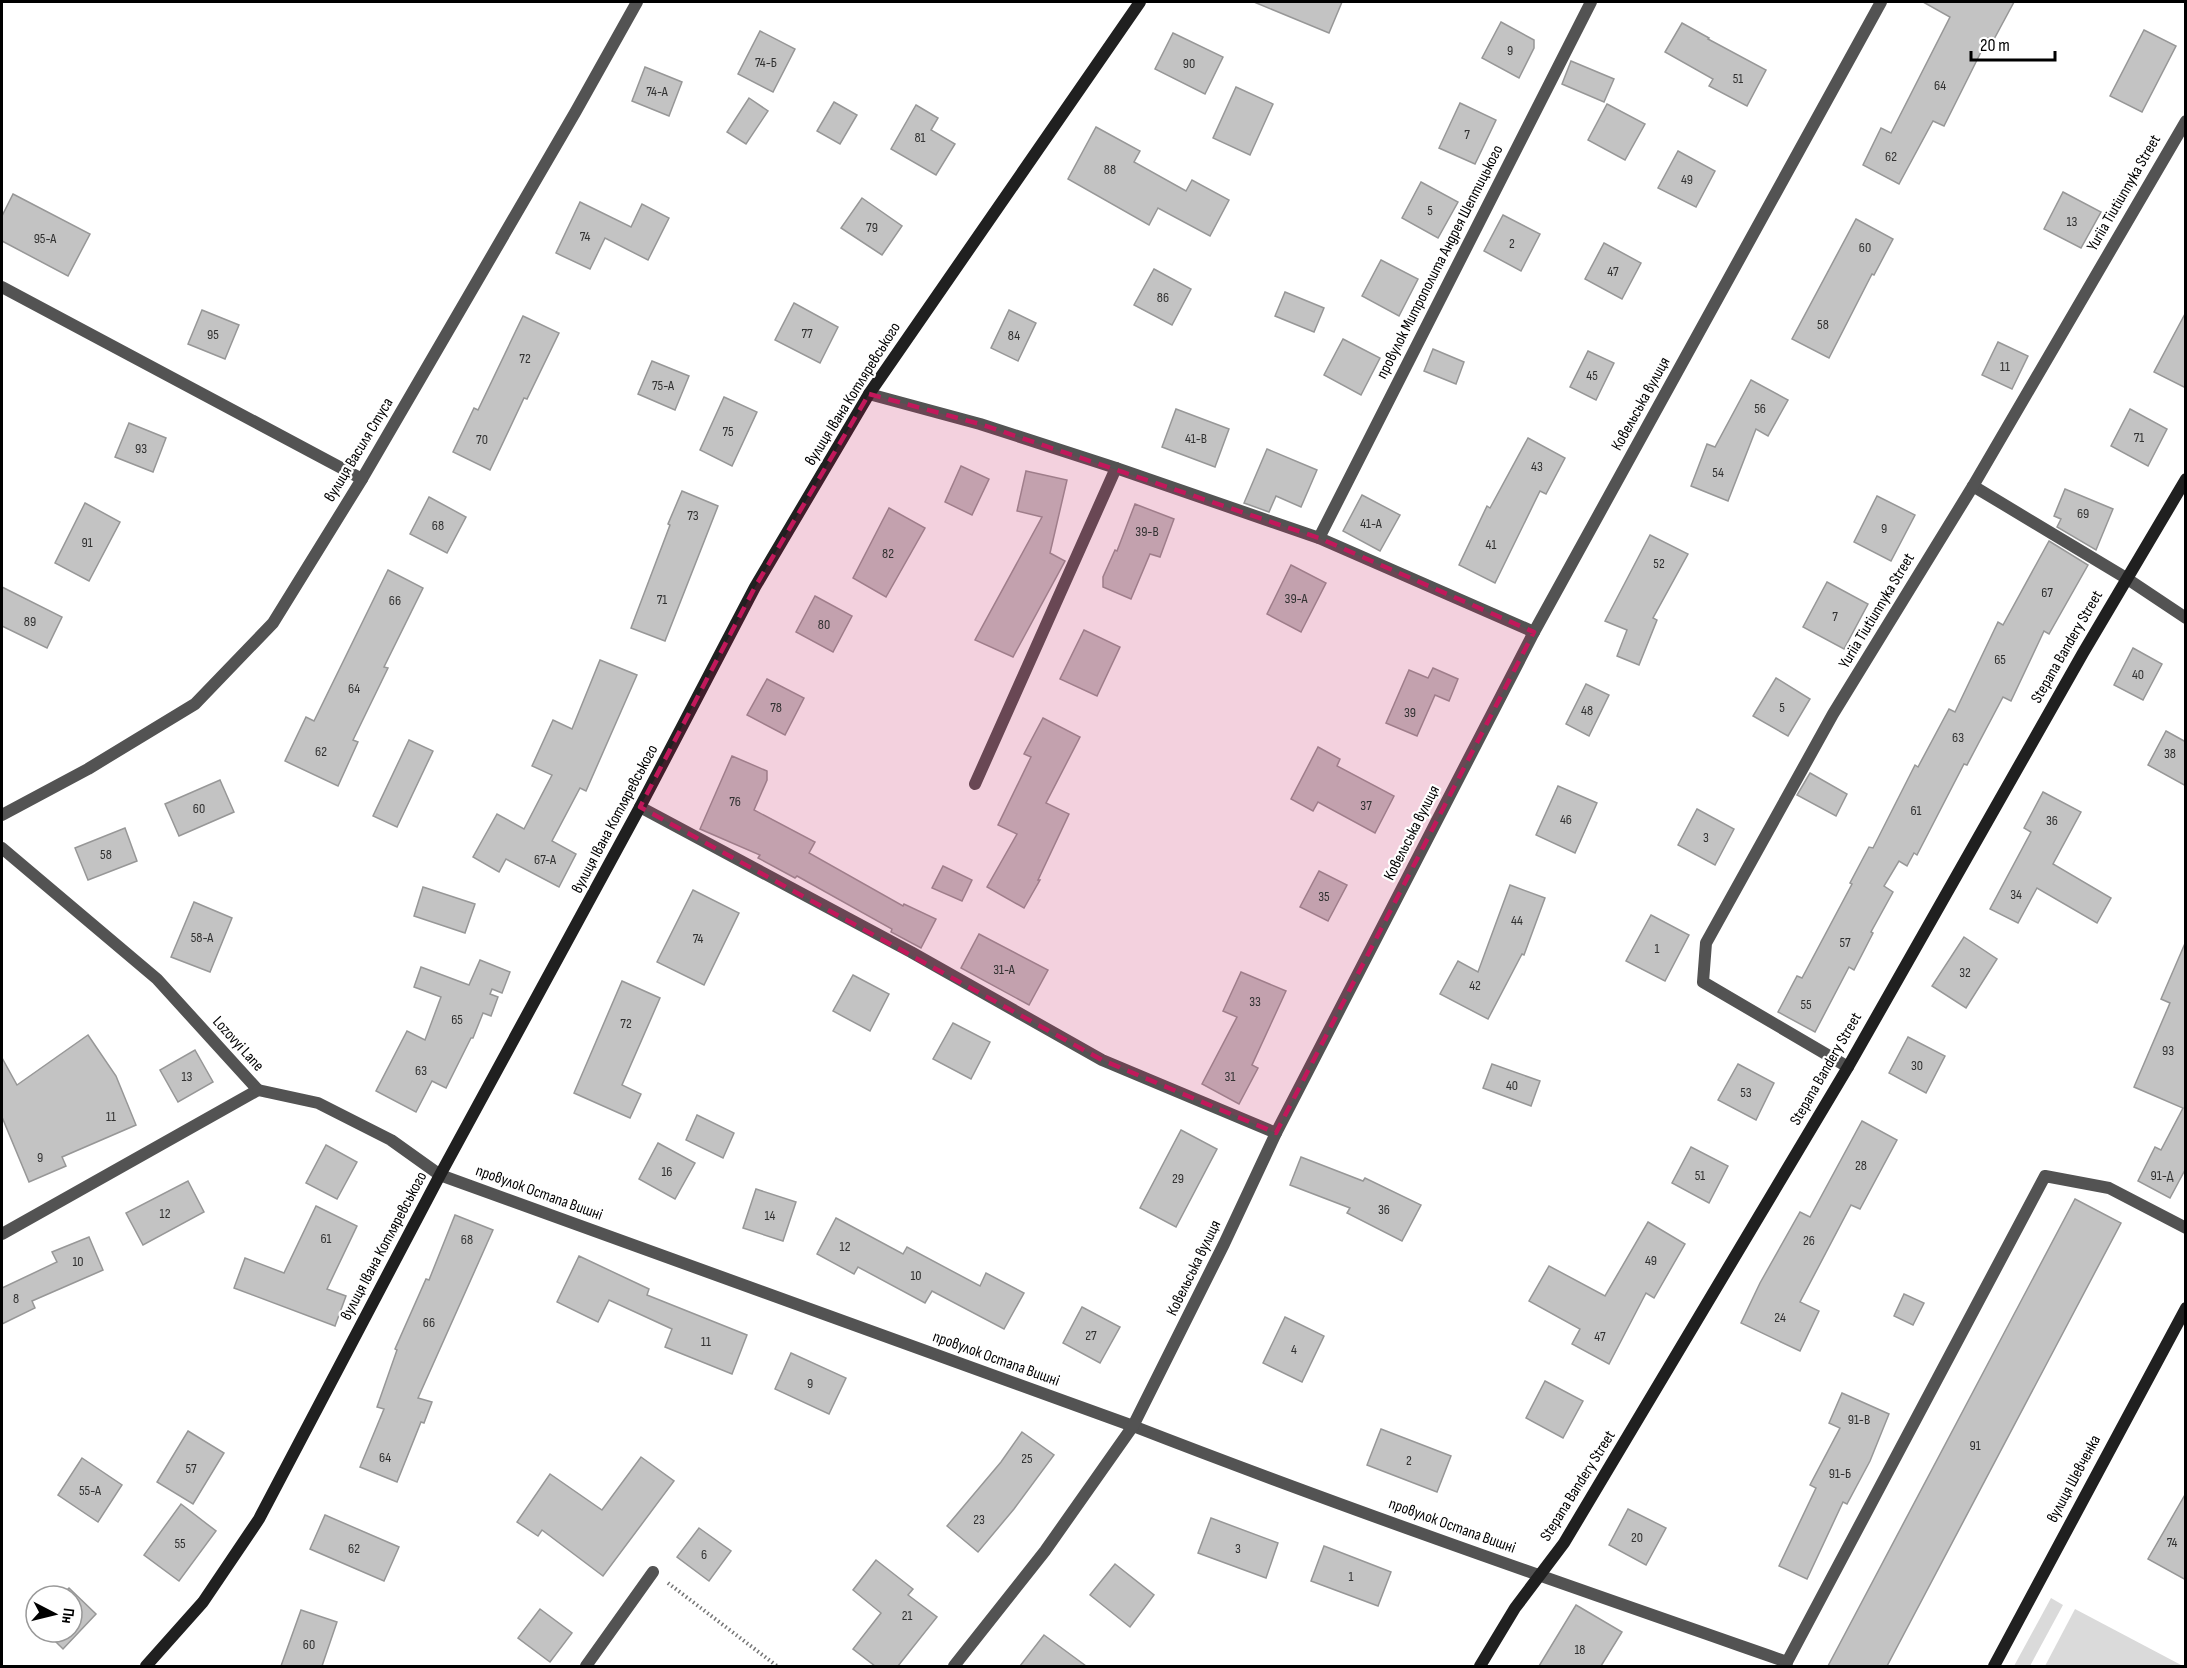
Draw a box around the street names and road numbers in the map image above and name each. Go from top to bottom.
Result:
street label: Yuriia Tiutiunnyka Street [2083,131,2165,255]
street label: провулок Митрополита Андрея Шептицького [1373,142,1507,382]
street label: вулиця Івана Котляревського [801,319,905,469]
street label: Ковельська вулиця [1608,354,1674,454]
street label: вулиця Василя Стуса [321,395,397,505]
street label: Yuriia Tiutiunnyka Street [1835,550,1919,672]
street label: Stepana Bandery Street [2027,587,2107,707]
street label: вулиця Івана Котляревського [568,742,662,896]
street label: Ковельська вулиця [1380,782,1444,884]
street label: Stepana Bandery Street [1786,1009,1866,1129]
street label: Lozovyi Lane [208,1013,268,1075]
street label: провулок Остапа Вишні [473,1161,605,1225]
street label: вулиця Івана Котляревського [337,1169,431,1323]
street label: Ковельська вулиця [1163,1217,1225,1319]
street label: провулок Остапа Вишні [930,1327,1062,1391]
street label: Stepana Bandery Street [1536,1427,1620,1545]
street label: вулиця Шевченка [2043,1432,2105,1526]
street label: провулок Остапа Вишні [1386,1494,1518,1558]

